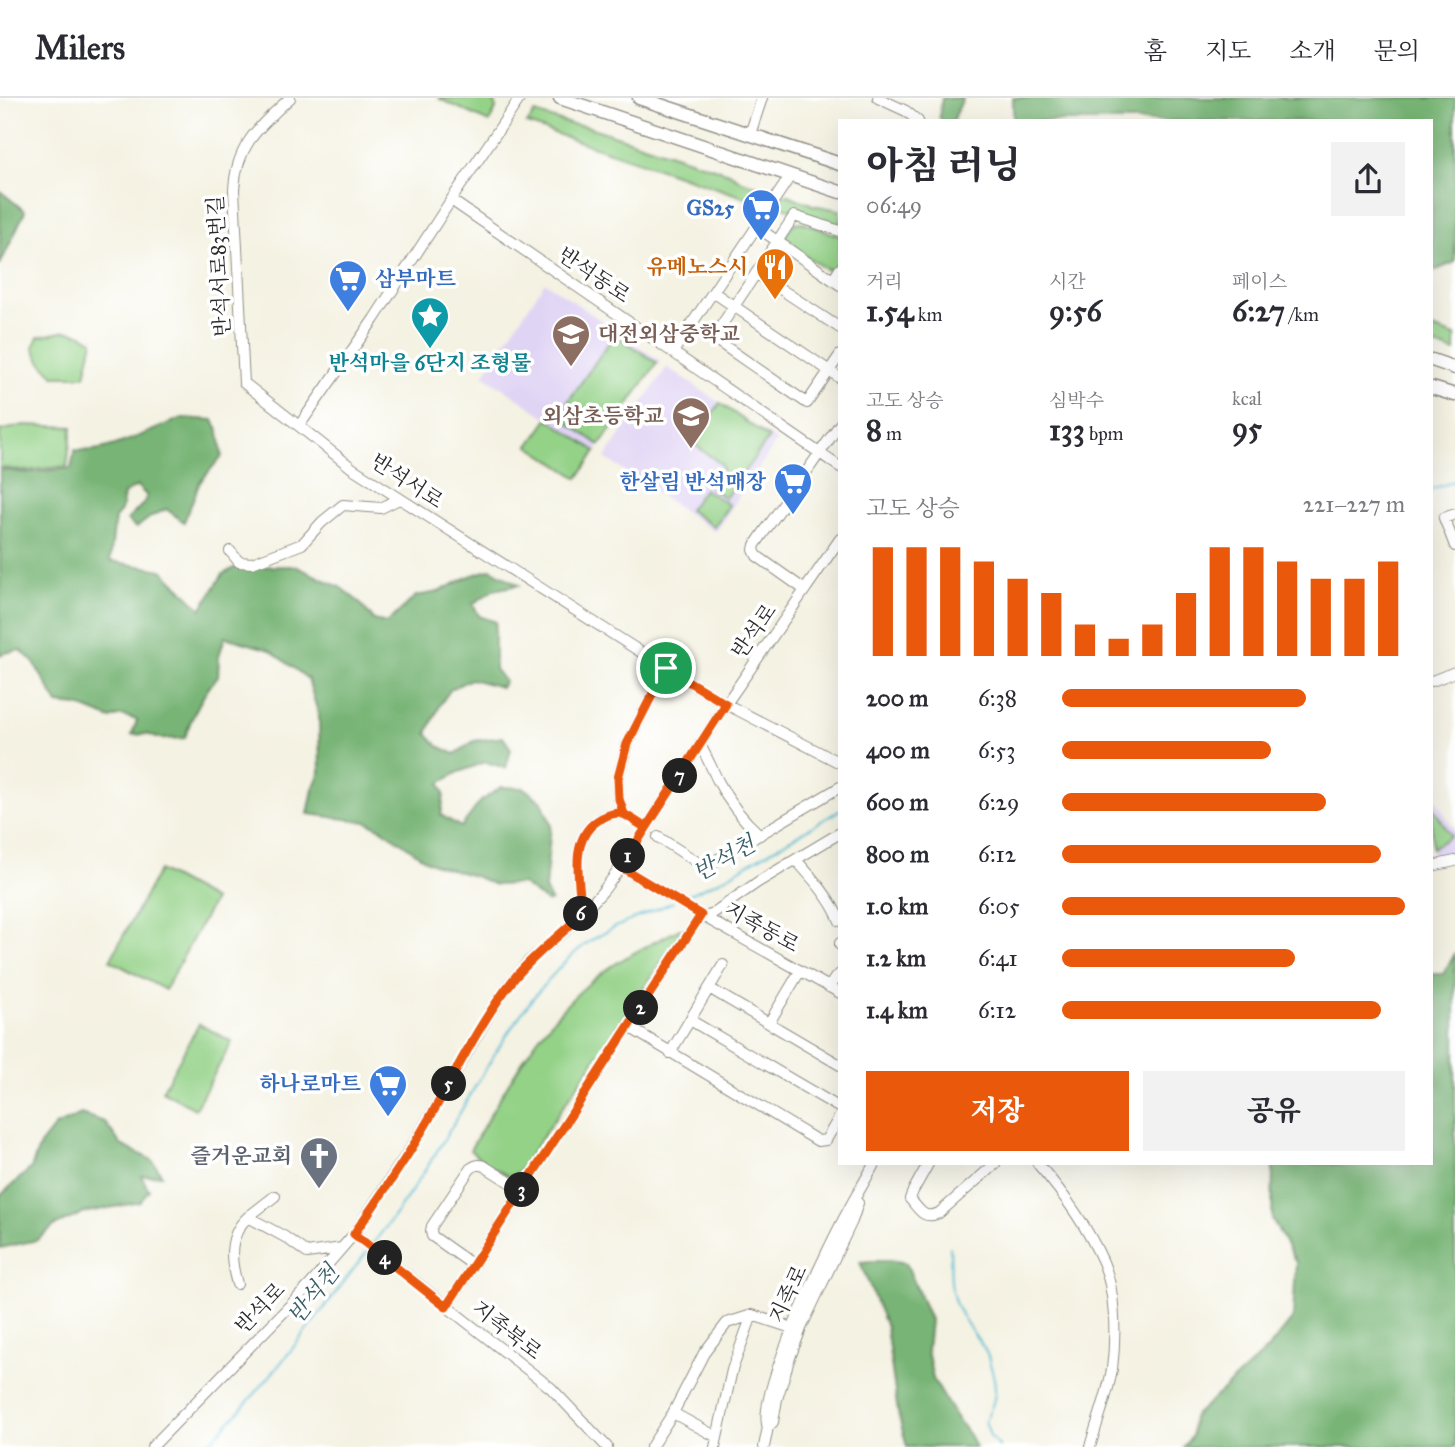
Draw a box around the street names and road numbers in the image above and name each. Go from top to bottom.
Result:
street label: 반석서로83번길 [202,195,236,337]
street label: 반석동로 [553,242,635,308]
street label: 반석서로 [366,448,448,514]
street label: 반석로 [726,599,782,663]
street label: 지족동로 [720,896,804,958]
street label: 지족로 [763,1261,813,1327]
street label: 반석로 [230,1277,290,1339]
street label: 지족북로 [467,1295,547,1365]

